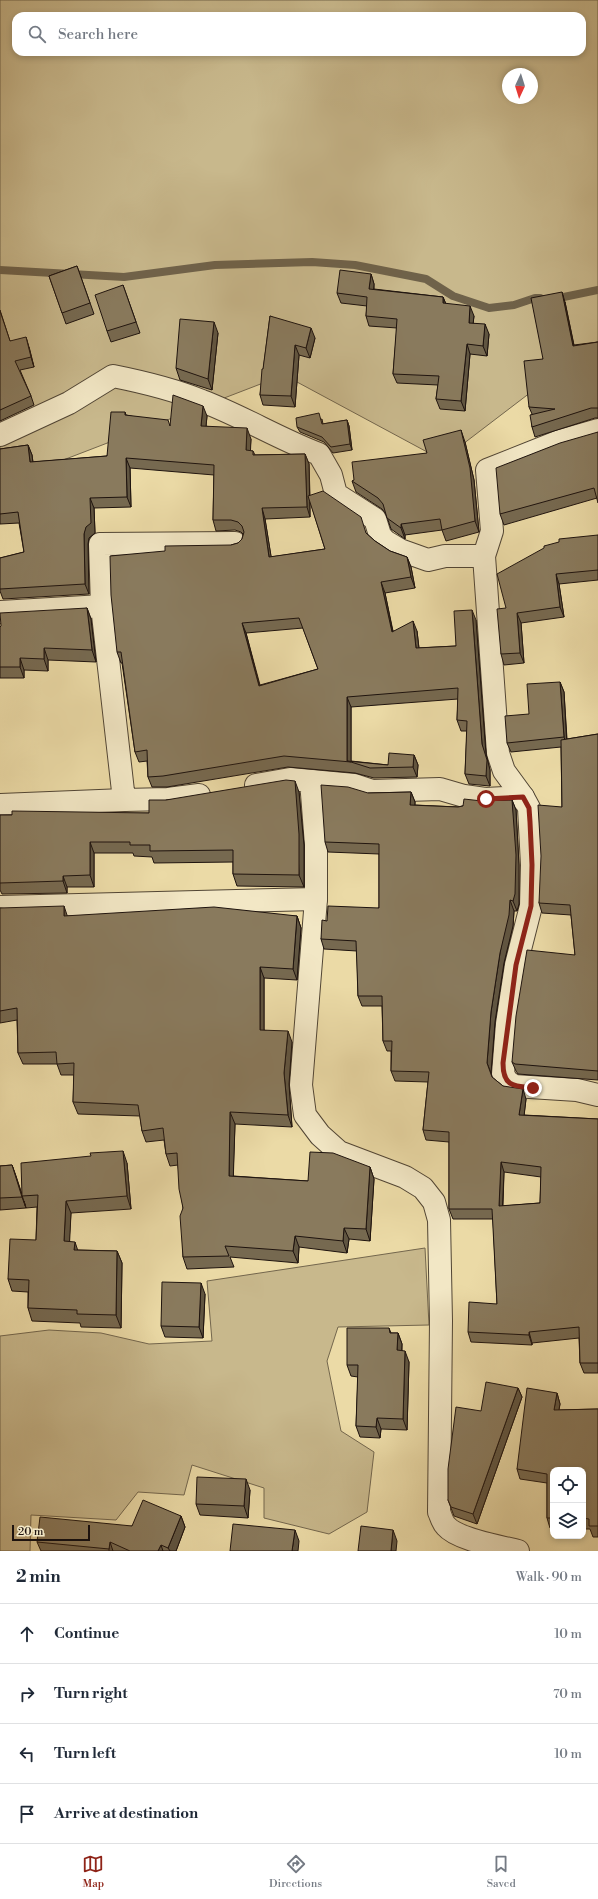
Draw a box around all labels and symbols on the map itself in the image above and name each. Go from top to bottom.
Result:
north arrow [502,68,538,104]
route start [477,790,495,808]
route end [524,1079,542,1097]
scale bar [12,1523,90,1542]

